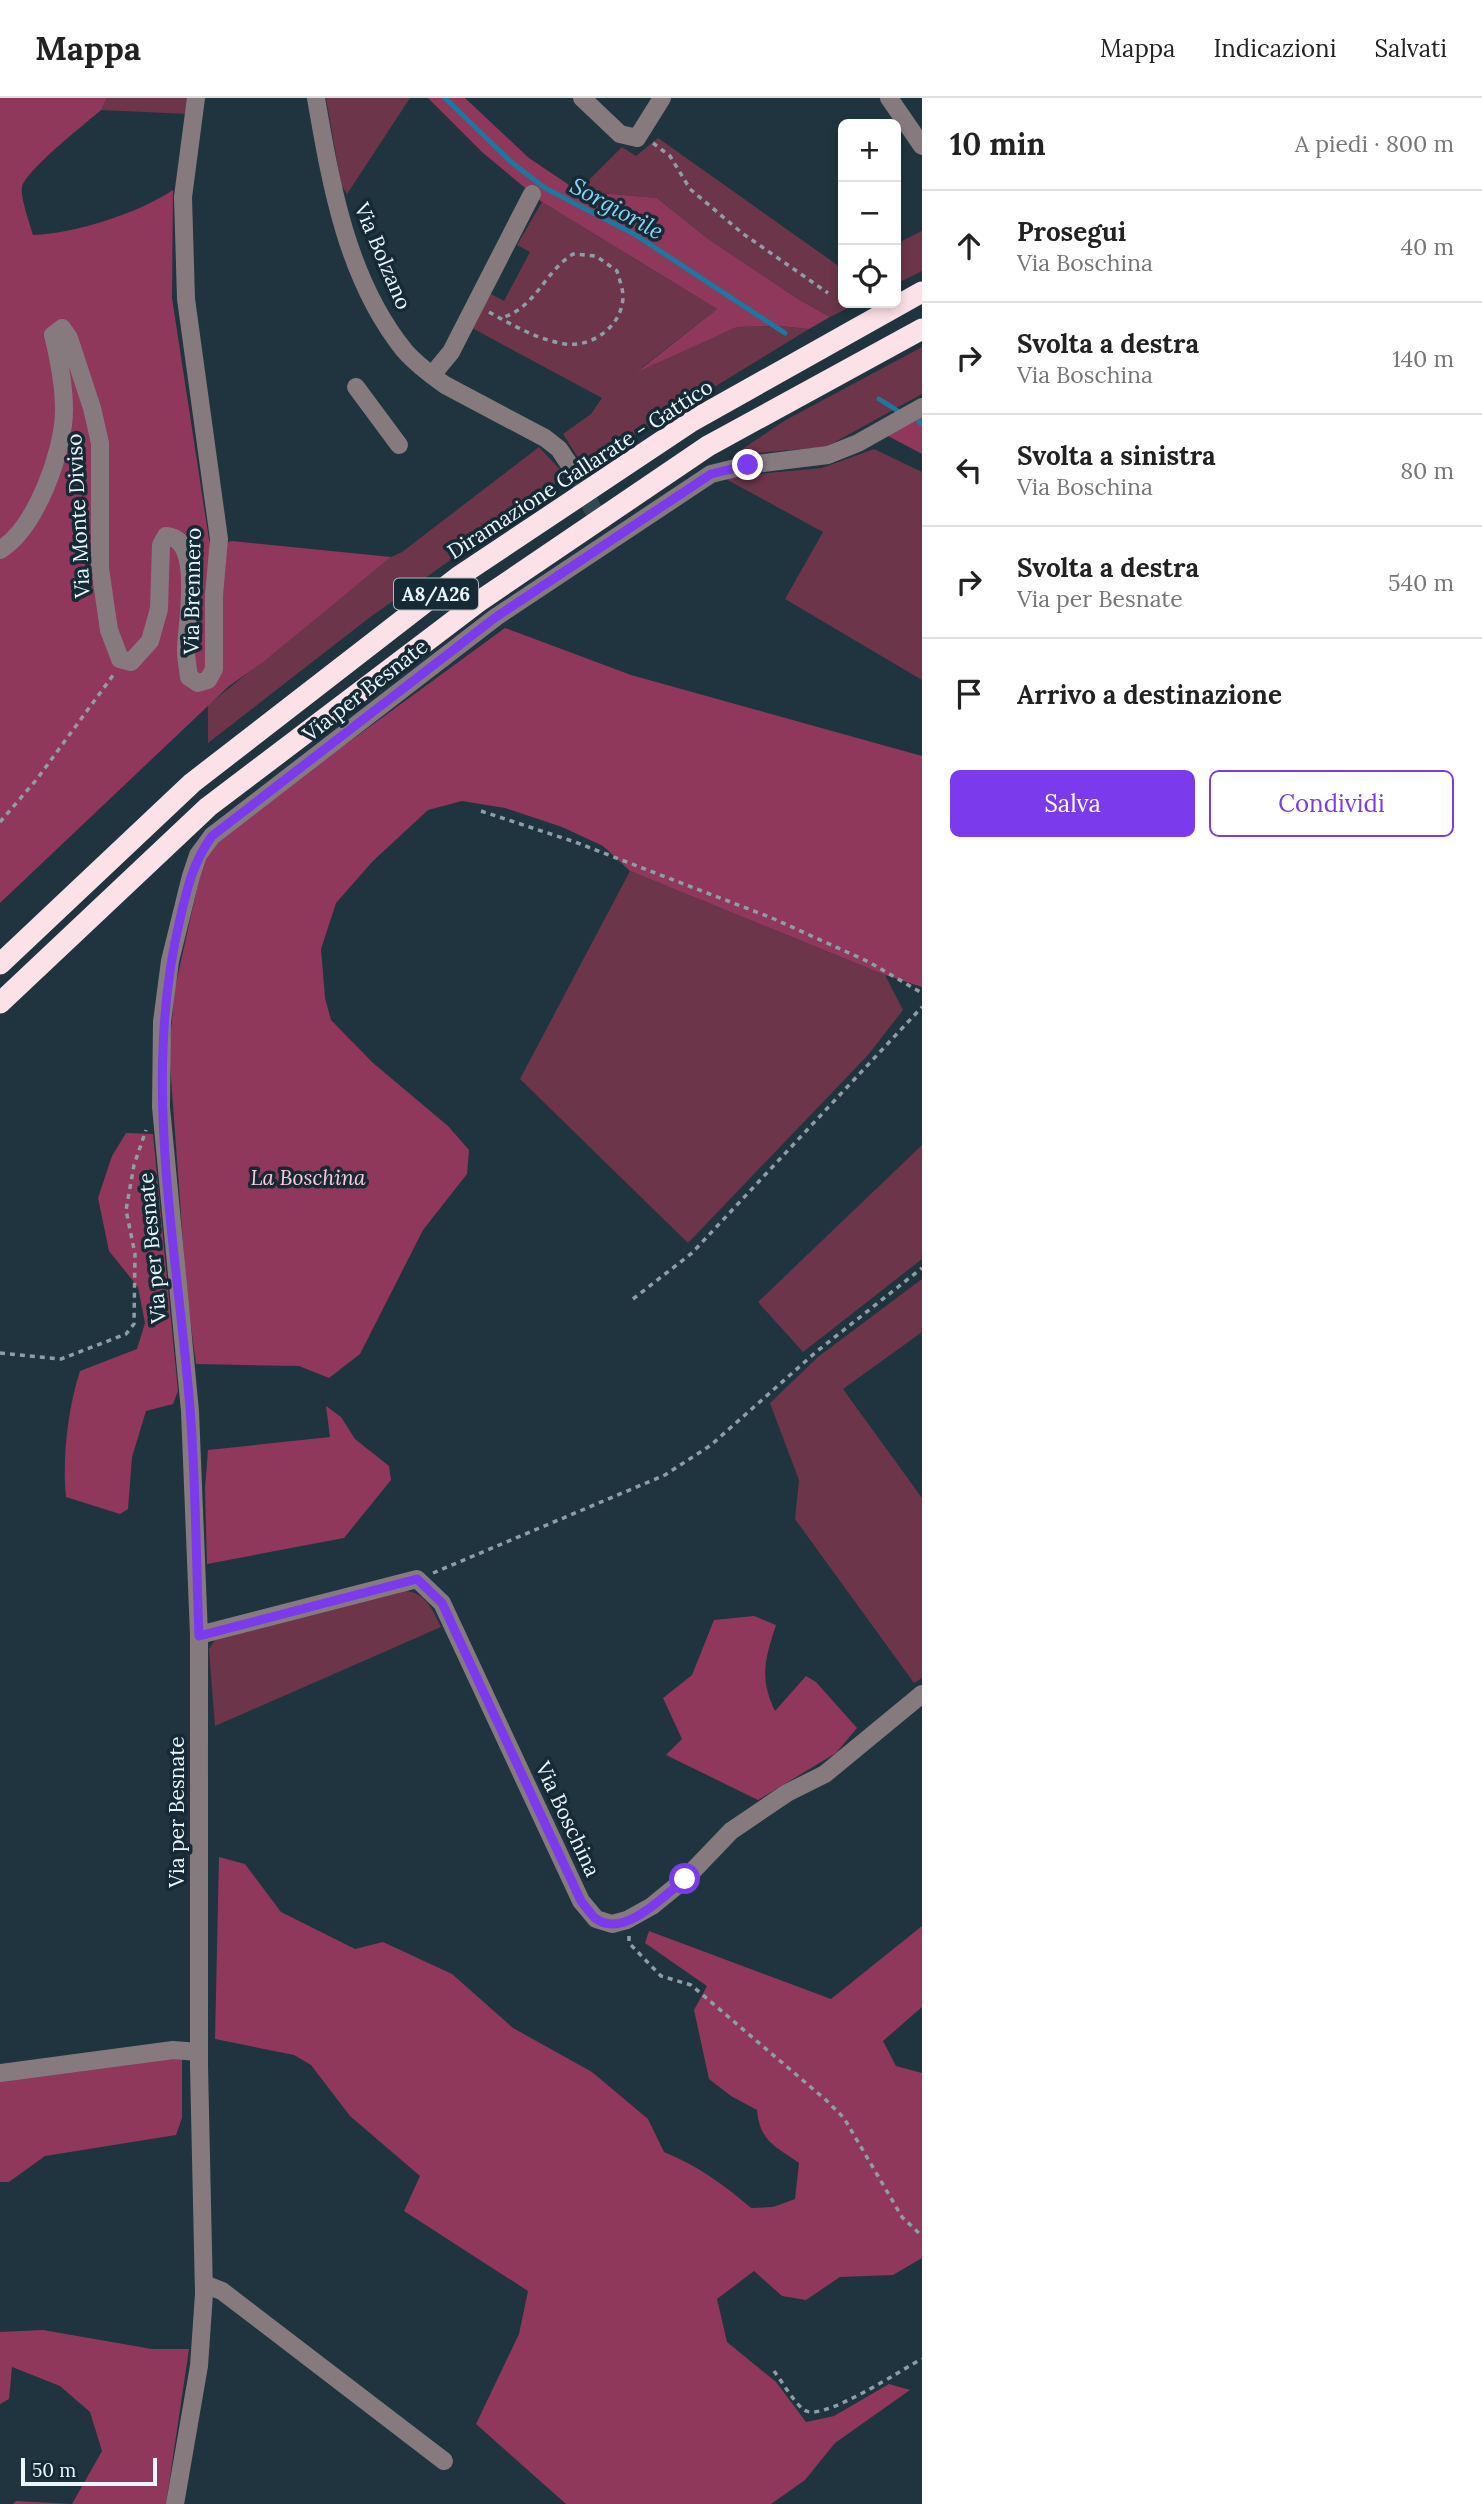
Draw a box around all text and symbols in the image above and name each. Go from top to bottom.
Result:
text: Mappa [35,27,141,69]
text: Mappa [1100,33,1175,64]
text: Indicazioni [1213,33,1336,64]
text: Salvati [1374,33,1447,64]
map controls [838,119,901,308]
button: + [838,119,901,182]
text: 10 min [950,125,1046,163]
text: A piedi · 800 m [1295,129,1454,158]
water label: Sorgiorile [565,171,669,245]
button: − [838,182,901,245]
street label: Via Bolzano [348,198,418,313]
text: Prosegui [1017,215,1126,248]
icon: ahead [950,227,988,265]
text: 40 m [1401,232,1454,261]
button: locate [838,245,901,308]
text: Via Boschina [1017,248,1153,277]
text: Svolta a destra [1017,327,1199,360]
icon: right [950,339,988,377]
text: 140 m [1392,344,1454,373]
text: Via Boschina [1017,360,1153,389]
street label: Diramazione Gallarate - Gattico [442,373,718,565]
street label: Via Monte Diviso [60,433,96,600]
text: Svolta a sinistra [1017,439,1216,472]
route end [732,449,763,480]
icon: left [950,451,988,489]
text: 80 m [1400,456,1454,485]
text: Via Boschina [1017,472,1153,501]
street label: Via Brennero [177,527,207,656]
text: Svolta a destra [1017,551,1199,584]
icon: right [950,563,988,601]
text: 540 m [1388,568,1454,597]
road number: A8/A26 [394,579,478,610]
text: Via per Besnate [1017,584,1183,613]
street label: Via per Besnate [296,633,433,748]
icon: arrive [950,675,988,713]
text: Arrivo a destinazione [1017,678,1282,711]
button: Salva [950,770,1195,837]
button: Condividi [1209,770,1454,837]
park label: La Boschina [250,1164,366,1191]
street label: Via per Besnate [132,1171,172,1326]
street label: Via per Besnate [163,1736,190,1889]
street label: Via Boschina [529,1756,606,1881]
route start [669,1863,700,1894]
scale bar [21,2455,158,2487]
text: 50 m [32,2458,76,2482]

